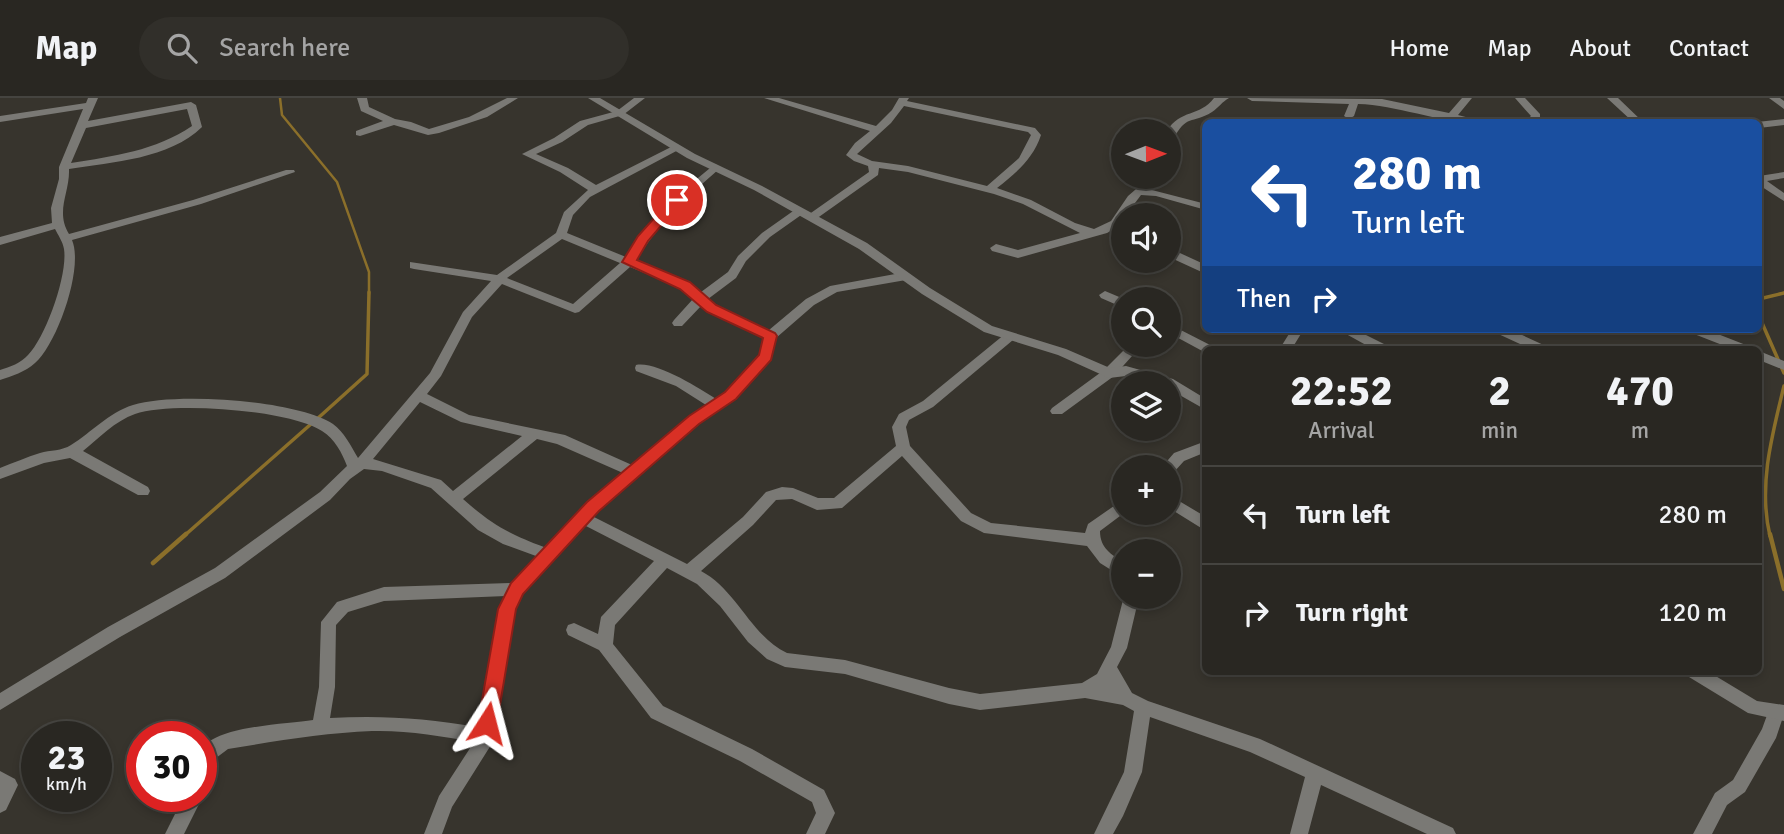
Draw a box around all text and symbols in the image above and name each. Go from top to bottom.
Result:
search box [139,17,629,80]
text: Map [35,28,97,69]
icon: search [163,29,201,67]
text: Search here [219,32,350,64]
text: Home [1389,33,1449,63]
text: Map [1487,33,1532,63]
text: About [1570,33,1631,63]
text: Contact [1669,33,1749,63]
north arrow [1111,119,1181,189]
map controls [1111,119,1181,609]
text: 280 m [1352,143,1482,203]
icon: left [1237,147,1328,238]
pin [647,170,707,230]
icon: arrive [658,181,696,219]
button: sound [1111,203,1181,273]
text: Turn left [1352,203,1465,242]
icon: right [1305,280,1343,318]
text: Then [1237,283,1291,315]
button: search [1111,287,1181,357]
text: 22:52 [1290,366,1393,417]
text: 2 [1488,366,1511,417]
text: 470 [1606,366,1674,417]
button: layers [1111,371,1181,441]
text: Arrival [1308,416,1375,445]
text: min [1481,416,1518,445]
text: m [1631,416,1649,445]
button: + [1111,455,1181,525]
icon: left [1237,496,1275,534]
text: Turn left [1296,499,1390,531]
text: 280 m [1658,499,1727,531]
button: − [1111,539,1181,609]
icon: right [1237,594,1275,632]
text: Turn right [1296,597,1408,629]
text: 120 m [1658,597,1727,629]
position arrow [450,686,524,760]
speed limit sign: 30 [126,721,217,812]
text: 23 [48,736,85,779]
text: km/h [46,773,87,795]

